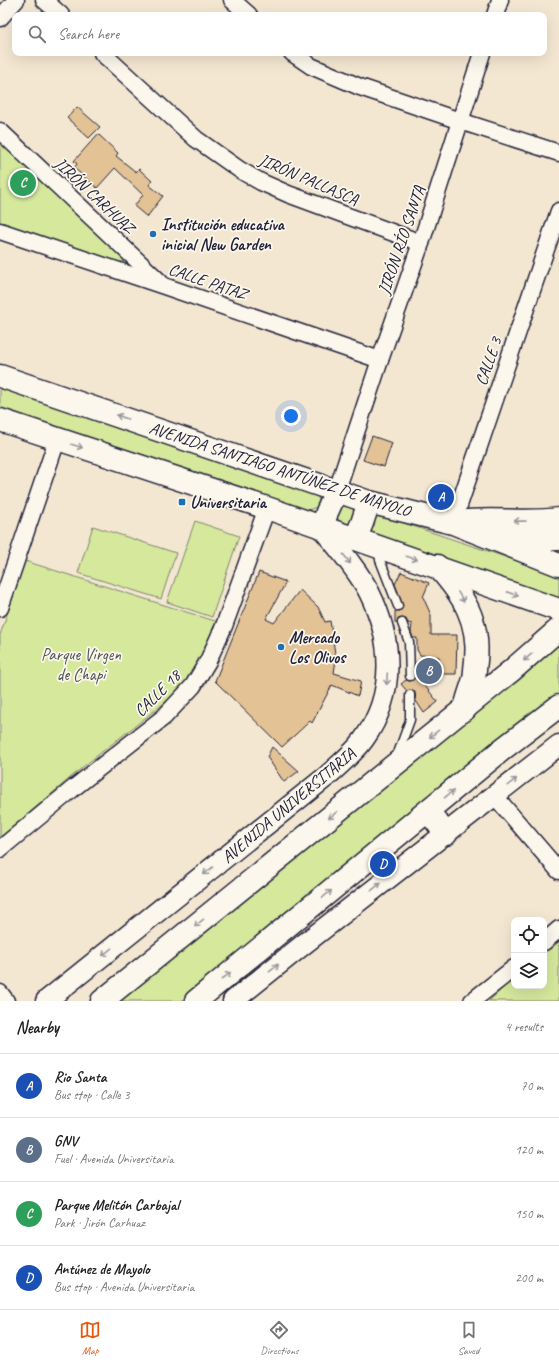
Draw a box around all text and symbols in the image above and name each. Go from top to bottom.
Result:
search box [12,12,547,56]
icon: search [26,23,48,45]
text: Search here [58,25,119,44]
street label: JIRÓN PALLASCA [255,148,363,210]
street label: JIRÓN CARHUAZ [49,151,141,239]
pin: C [10,168,36,198]
street label: JIRÓN RÍO SANTA [372,183,430,298]
place label: Institución educativa inicial New Garden [161,214,286,255]
marker: Institución educativa inicial New Garden [148,229,158,239]
street label: CALLE PATAZ [166,258,253,306]
street label: CALLE 3 [470,333,507,388]
your location [281,406,301,426]
one-way arrow [117,413,129,421]
street label: AVENIDA SANTIAGO ANTÚNEZ DE MAYOLO [147,416,415,522]
one-way arrow [70,443,83,450]
pin: A [428,482,454,512]
place label: Universitaria [190,492,268,513]
marker: Universitaria [177,497,187,507]
one-way arrow [514,517,527,525]
one-way arrow [342,553,351,564]
one-way arrow [406,555,418,563]
one-way arrow [507,590,519,598]
one-way arrow [457,591,465,603]
place label: Mercado Los Olivos [289,627,347,668]
marker: Mercado Los Olivos [276,642,286,652]
park label: Parque Virgen de Chapi [41,644,121,685]
one-way arrow [523,652,533,661]
pin: B [416,656,442,686]
street label: CALLE 18 [130,664,187,721]
one-way arrow [383,672,390,685]
one-way arrow [429,729,440,738]
street label: AVENIDA UNIVERSITARIA [217,743,360,868]
one-way arrow [506,777,517,786]
one-way arrow [444,789,454,798]
one-way arrow [328,811,339,819]
pin: D [370,849,396,879]
one-way arrow [203,867,214,875]
one-way arrow [371,883,382,892]
one-way arrow [321,889,332,898]
map controls [511,917,547,989]
button: locate [511,917,547,953]
one-way arrow [194,919,205,927]
one-way arrow [102,948,112,957]
button: layers [511,953,547,989]
one-way arrow [269,963,280,972]
one-way arrow [221,972,232,981]
text: Nearby [16,1017,59,1038]
text: 4 results [505,1019,543,1035]
text: Rio Santa [54,1068,106,1087]
text: A [26,1078,32,1094]
text: 70 m [521,1078,543,1094]
text: Bus stop · Calle 3 [54,1087,130,1103]
text: GNV [54,1132,77,1151]
text: B [26,1142,32,1158]
text: 120 m [515,1142,543,1158]
text: Fuel · Avenida Universitaria [54,1151,174,1167]
text: Parque Melitón Carbajal [54,1196,179,1215]
text: C [26,1206,32,1222]
text: 150 m [515,1206,543,1222]
text: Park · Jirón Carhuaz [54,1215,145,1231]
text: Antúnez de Mayolo [54,1260,150,1279]
text: D [25,1270,33,1286]
text: 200 m [515,1270,543,1286]
text: Bus stop · Avenida Universitaria [54,1279,194,1295]
tab: Map [79,1319,101,1357]
tab: Directions [260,1319,299,1357]
tab: Saved [458,1319,480,1357]

